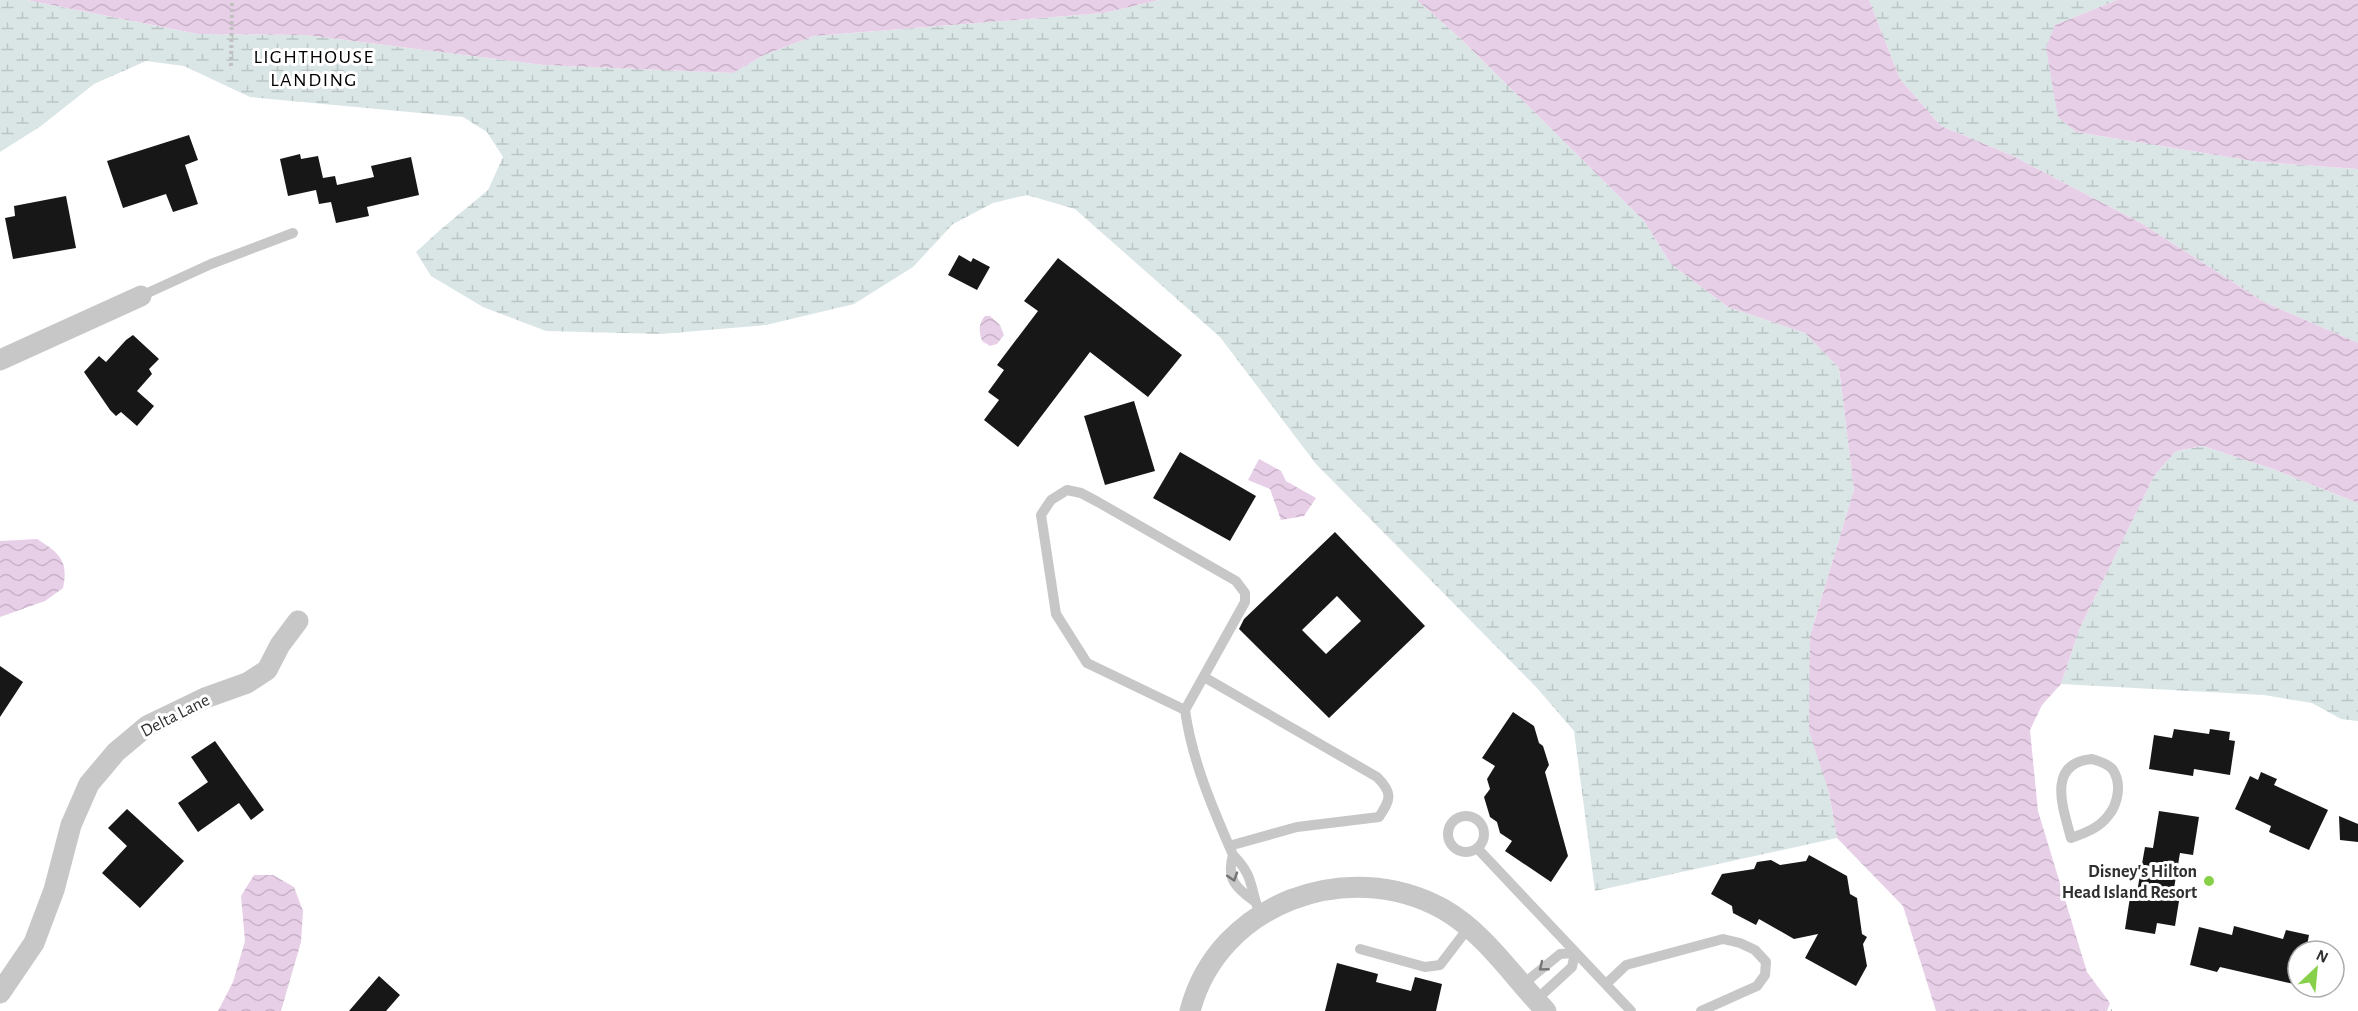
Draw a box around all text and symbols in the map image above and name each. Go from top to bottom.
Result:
district label: LIGHTHOUSE LANDING [253,47,375,90]
street label: Delta Lane [138,691,213,741]
place label: Disney's Hilton Head Island Resort [2062,863,2197,902]
one-way arrow [1225,871,1238,882]
marker: Disney's Hilton Head Island Resort [2202,874,2216,888]
north arrow [2286,939,2346,999]
text: N [2314,947,2331,966]
one-way arrow [1539,960,1550,971]

